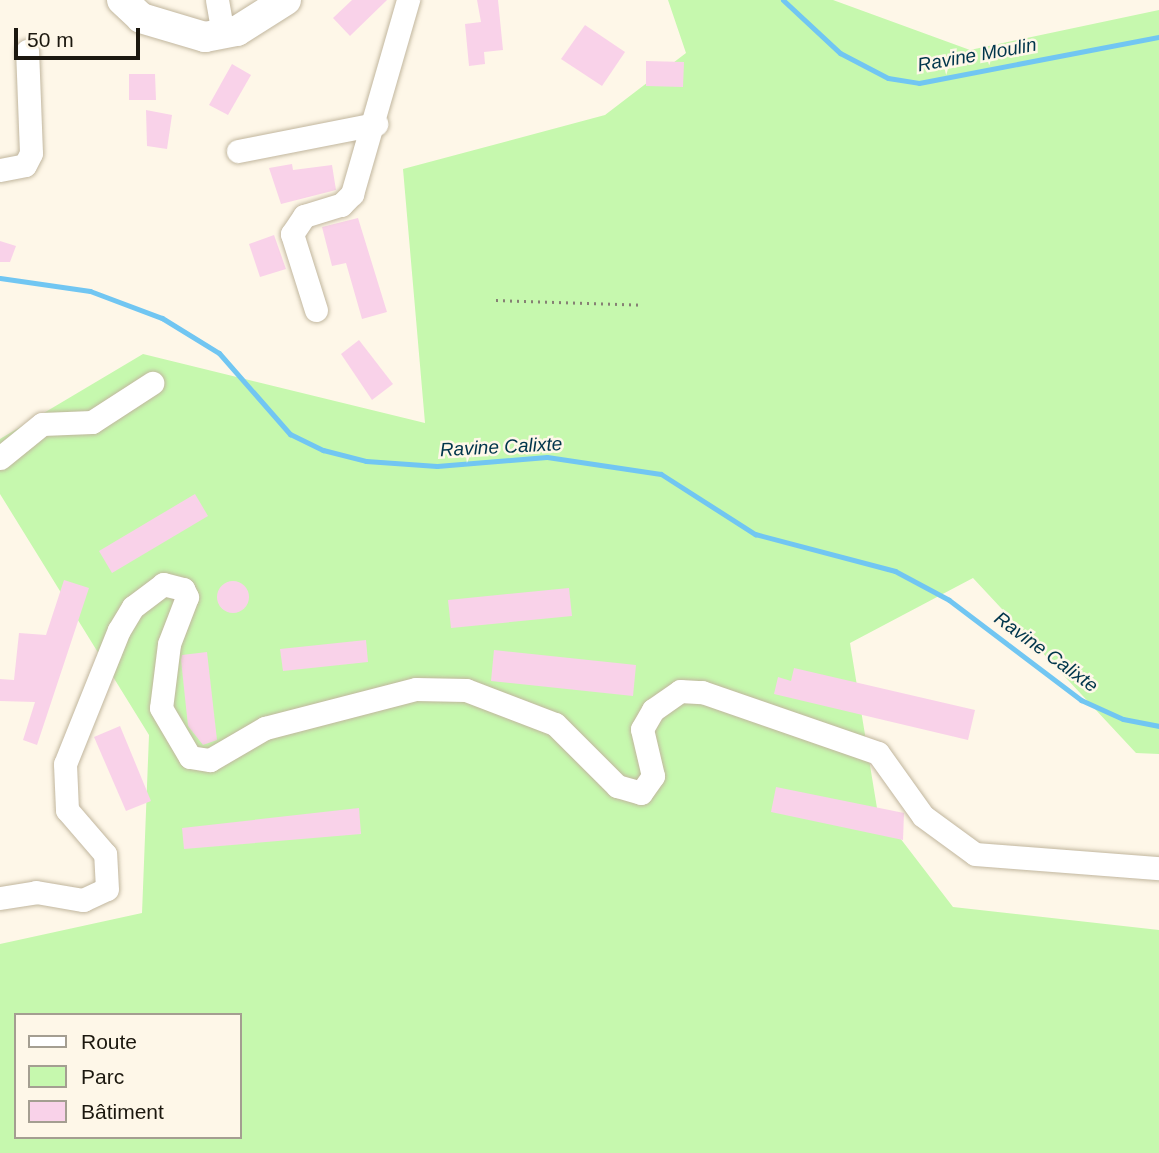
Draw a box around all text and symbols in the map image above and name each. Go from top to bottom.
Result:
scale bar [18,14,144,58]
text: 50 m [27,28,74,51]
water label: Ravine Moulin [916,33,1038,77]
water label: Ravine Calixte [439,432,563,462]
water label: Ravine Calixte [990,607,1102,697]
legend [14,1013,242,1139]
text: Route [81,1030,137,1053]
text: Parc [81,1065,124,1088]
text: Bâtiment [81,1100,164,1123]

